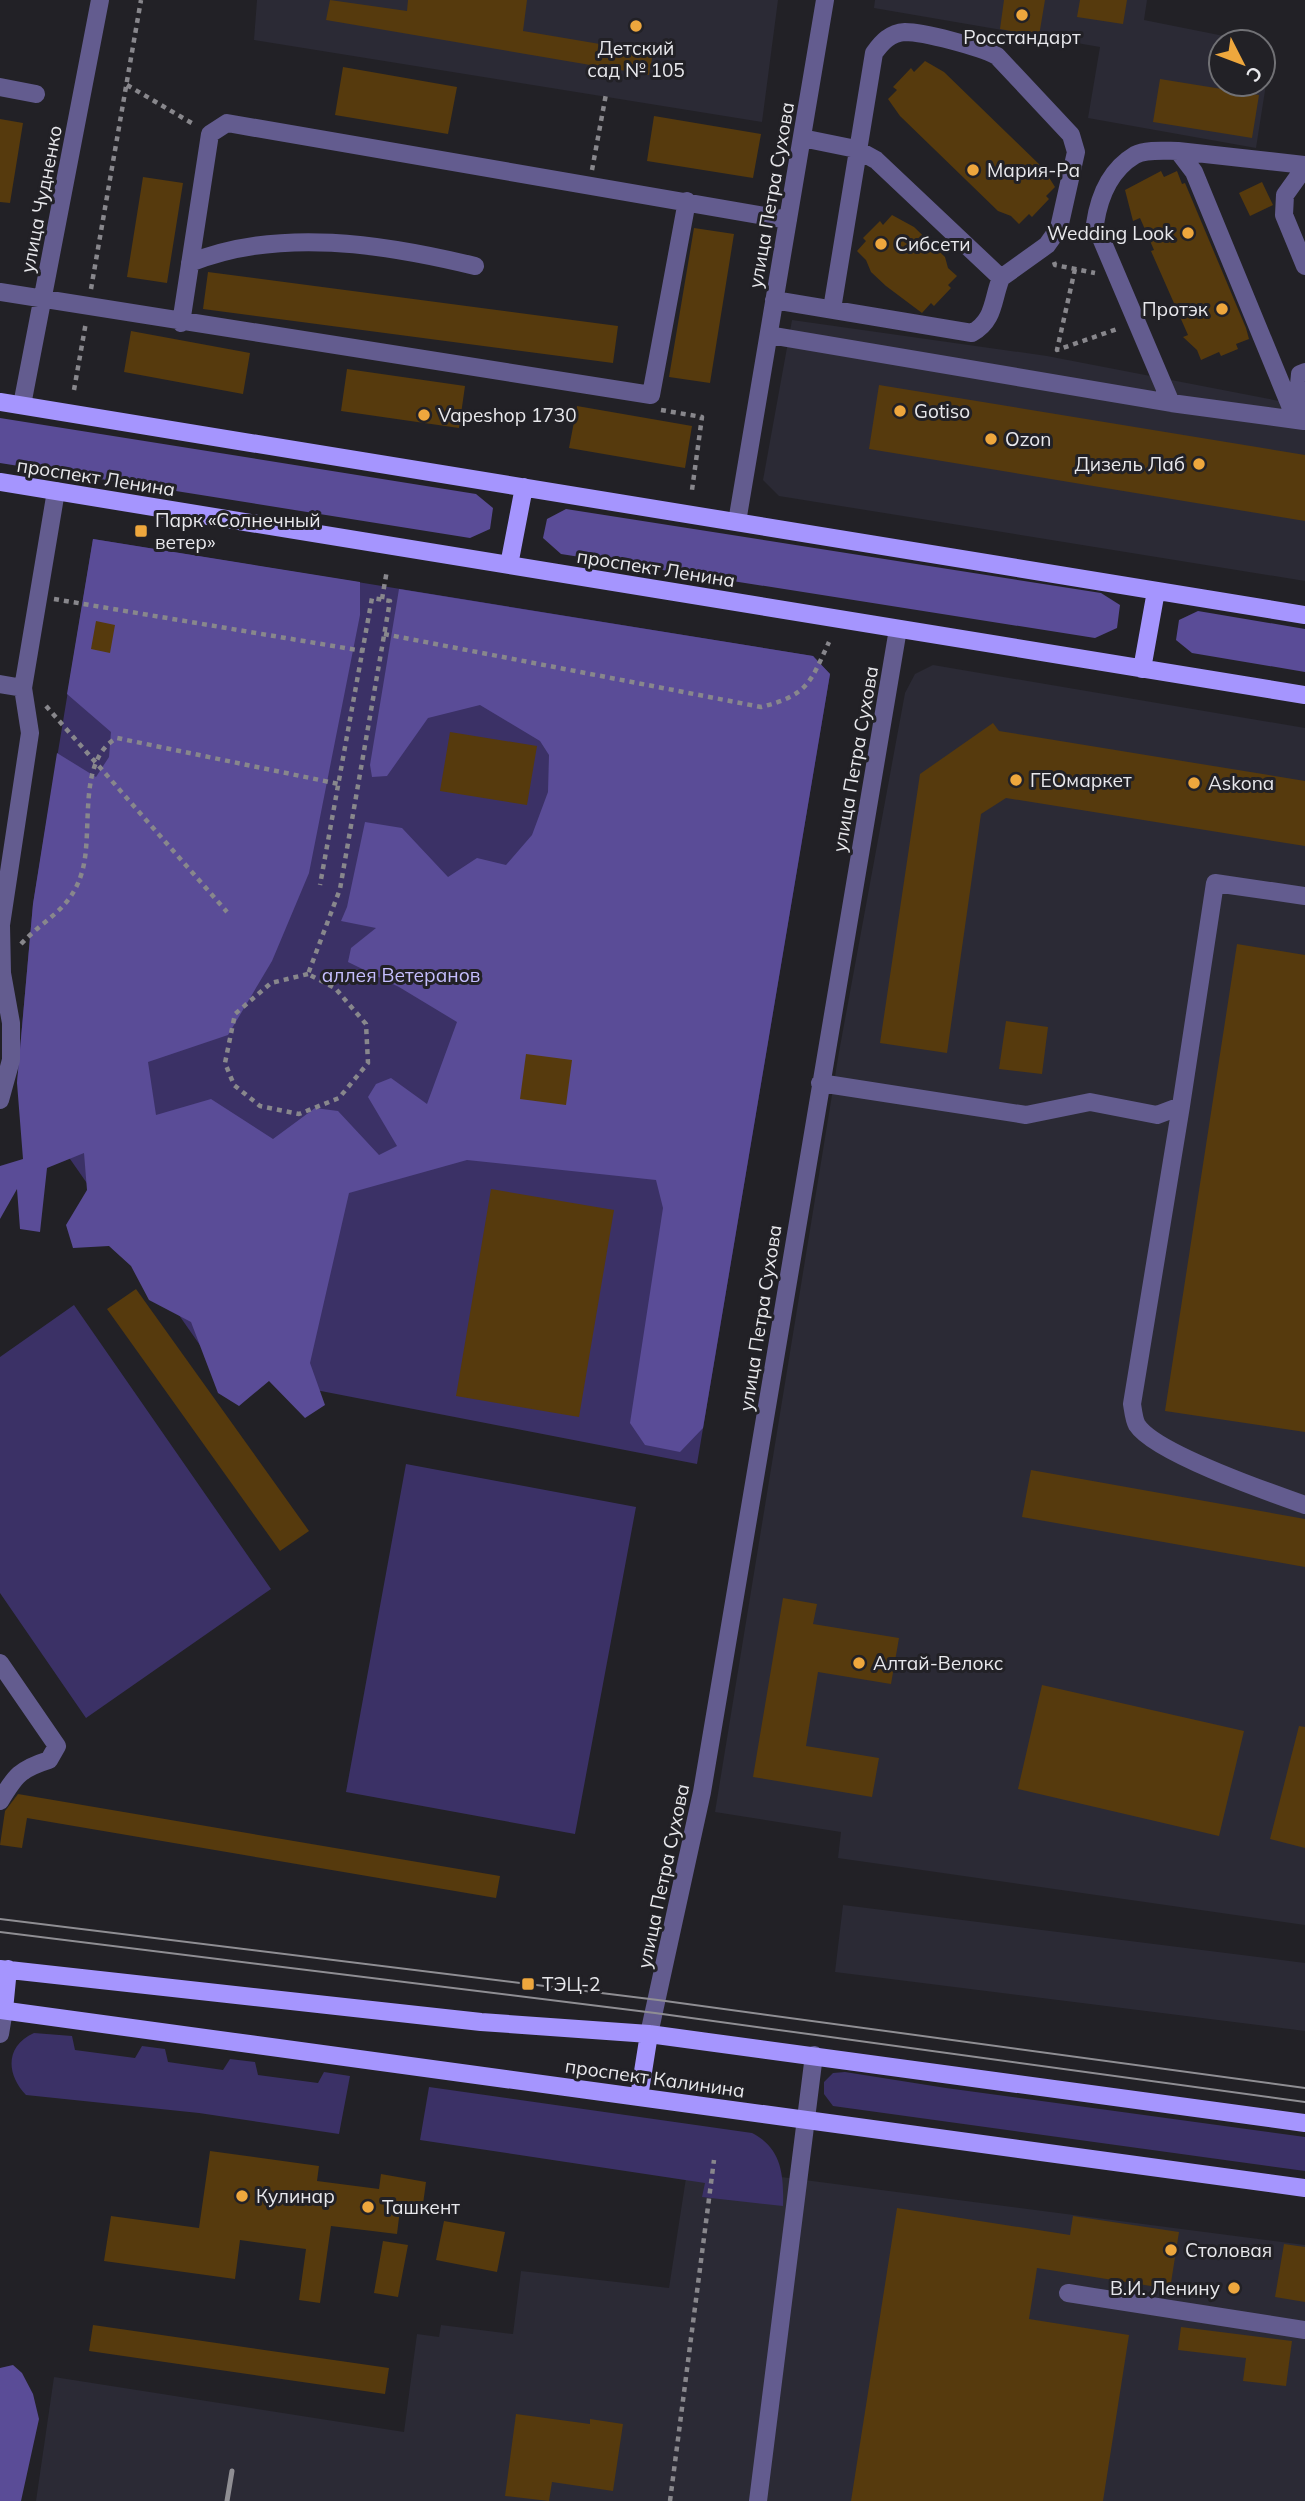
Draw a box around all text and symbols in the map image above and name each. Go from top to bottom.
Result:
marker: Росстандарт [1014,7,1030,23]
marker: Детский сад № 105 [628,18,644,34]
place label: Росстандарт [963,25,1081,49]
north arrow [1207,28,1277,98]
place label: Детский сад № 105 [587,36,685,82]
text: С [1241,62,1268,87]
street label: улица Петра Сухова [743,100,799,290]
street label: улица Чудненко [15,123,67,275]
place label: Мария-Ра [987,158,1080,182]
marker: Мария-Ра [965,162,981,178]
place label: Wedding Look [1047,221,1174,245]
marker: Wedding Look [1180,225,1196,241]
place label: Сибсети [895,232,970,256]
marker: Сибсети [873,236,889,252]
place label: Протэк [1142,297,1209,321]
marker: Протэк [1214,301,1230,317]
place label: Gotiso [914,399,970,423]
place label: Vapeshop 1730 [438,403,577,427]
marker: Gotiso [892,403,908,419]
marker: Vapeshop 1730 [416,407,432,423]
place label: Ozon [1005,427,1051,451]
marker: Ozon [983,431,999,447]
place label: Дизель Лаб [1075,452,1185,476]
street label: проспект Ленина [15,453,177,501]
marker: Дизель Лаб [1191,456,1207,472]
place label: Парк «Солнечный ветер» [155,508,321,554]
marker: Парк «Солнечный ветер» [133,523,149,539]
street label: проспект Ленина [575,544,737,592]
street label: улица Петра Сухова [827,664,883,854]
place label: ГЕОмаркет [1030,768,1132,792]
place label: Askona [1208,771,1274,795]
marker: ГЕОмаркет [1008,772,1024,788]
marker: Askona [1186,775,1202,791]
park label: аллея Ветеранов [322,963,480,987]
street label: улица Петра Сухова [733,1223,787,1413]
place label: Алтай-Велокс [873,1651,1003,1675]
marker: Алтай-Велокс [851,1655,867,1671]
street label: улица Петра Сухова [632,1781,694,1971]
place label: ТЭЦ-2 [542,1972,600,1996]
marker: ТЭЦ-2 [520,1976,536,1992]
street label: проспект Калинина [564,2053,746,2103]
place label: Кулинар [256,2184,335,2208]
marker: Кулинар [234,2188,250,2204]
place label: Ташкент [382,2195,460,2219]
marker: Ташкент [360,2199,376,2215]
place label: Столовая [1185,2238,1272,2262]
marker: Столовая [1163,2242,1179,2258]
place label: В.И. Ленину [1110,2276,1220,2300]
marker: В.И. Ленину [1226,2280,1242,2296]

